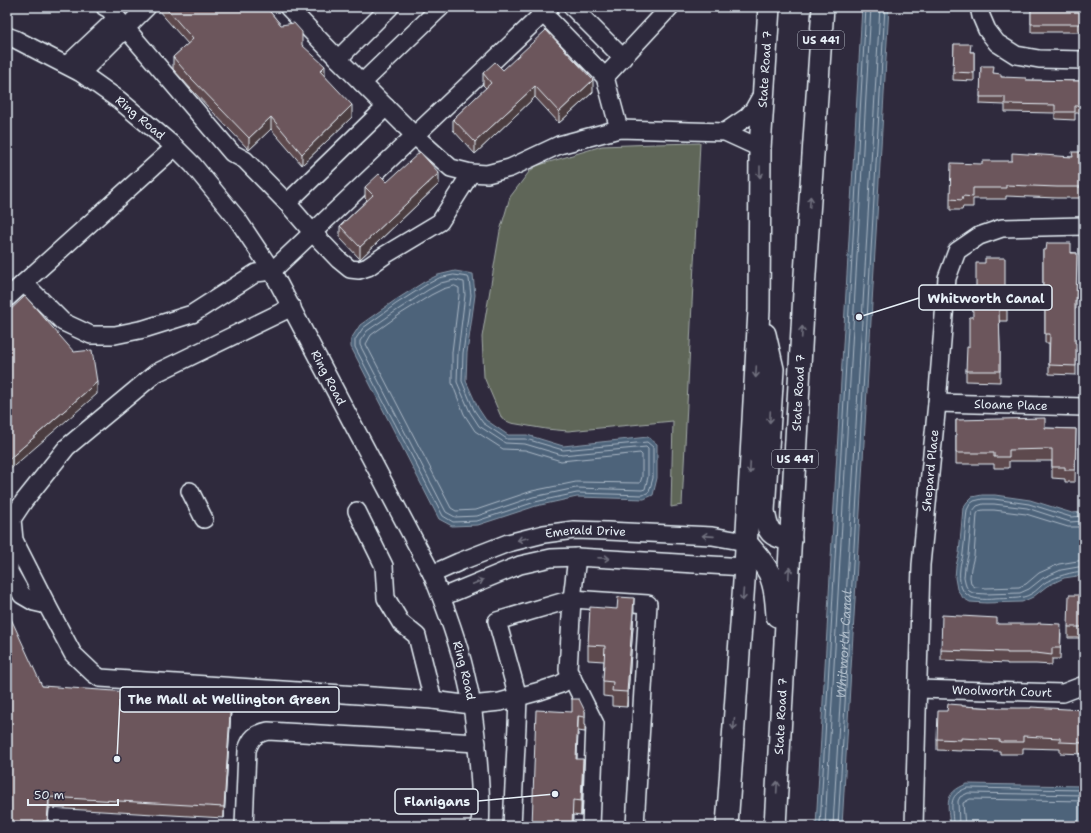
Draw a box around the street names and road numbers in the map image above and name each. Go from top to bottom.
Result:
street label: State Road 7 [755,30,775,108]
road number: US 441 [798,31,844,49]
street label: Ring Road [112,92,169,144]
street label: Ring Road [307,347,350,408]
street label: State Road 7 [788,354,809,432]
street label: Sloane Place [974,396,1048,414]
street label: Shepard Place [918,429,942,512]
road number: US 441 [772,450,818,468]
street label: Emerald Drive [544,522,627,542]
street label: Ring Road [449,639,479,702]
street label: State Road 7 [771,677,791,755]
street label: Woolworth Court [952,682,1052,701]

